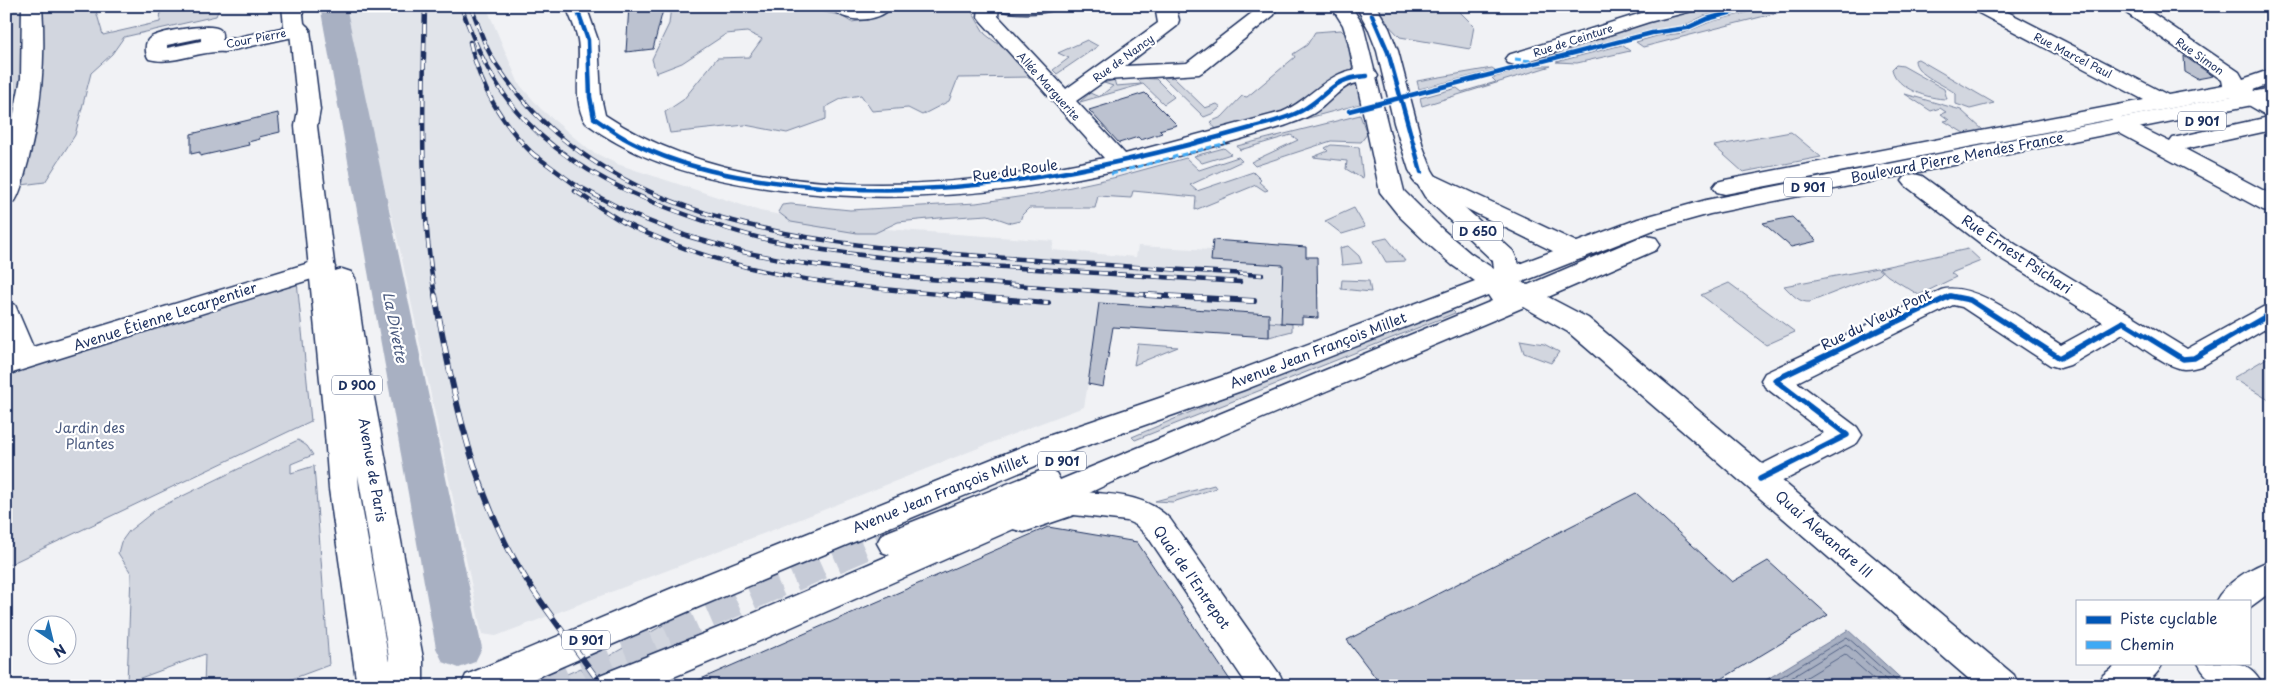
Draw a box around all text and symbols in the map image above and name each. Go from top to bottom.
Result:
street label: Rue de Ceinture [1531,19,1615,61]
street label: Cour Pierre [225,24,288,52]
street label: Rue Marcel Paul [2031,28,2115,82]
street label: Rue de Nancy [1089,30,1157,86]
street label: Rue Simon [2172,33,2228,79]
street label: Allée Marguerite [1013,48,1085,124]
road number: D 901 [2178,112,2226,130]
street label: Boulevard Pierre Mendes France [1849,126,2066,188]
street label: Rue du Roule [971,154,1059,186]
road number: D 901 [1784,178,1832,196]
street label: Rue Ernest Psichari [1958,209,2076,299]
road number: D 650 [1453,222,1503,240]
street label: Avenue Étienne Lecarpentier [71,276,260,356]
street label: Rue du Vieux Pont [1817,283,1935,355]
water label: La Divette [378,289,414,366]
street label: Avenue Jean François Millet [1227,306,1410,393]
road number: D 900 [332,376,382,394]
street label: Avenue de Paris [354,416,392,524]
park label: Jardin des Plantes [55,417,125,454]
street label: Avenue Jean François Millet [849,448,1031,538]
road number: D 901 [1038,452,1086,471]
street label: Quai Alexandre III [1771,486,1877,582]
street label: Quai de l'Entrepot [1148,521,1236,633]
legend [2076,600,2250,664]
text: Piste cyclable [2120,606,2217,629]
north arrow [28,614,78,664]
road number: D 901 [562,630,610,650]
text: Chemin [2120,632,2174,655]
text: N [49,639,70,663]

